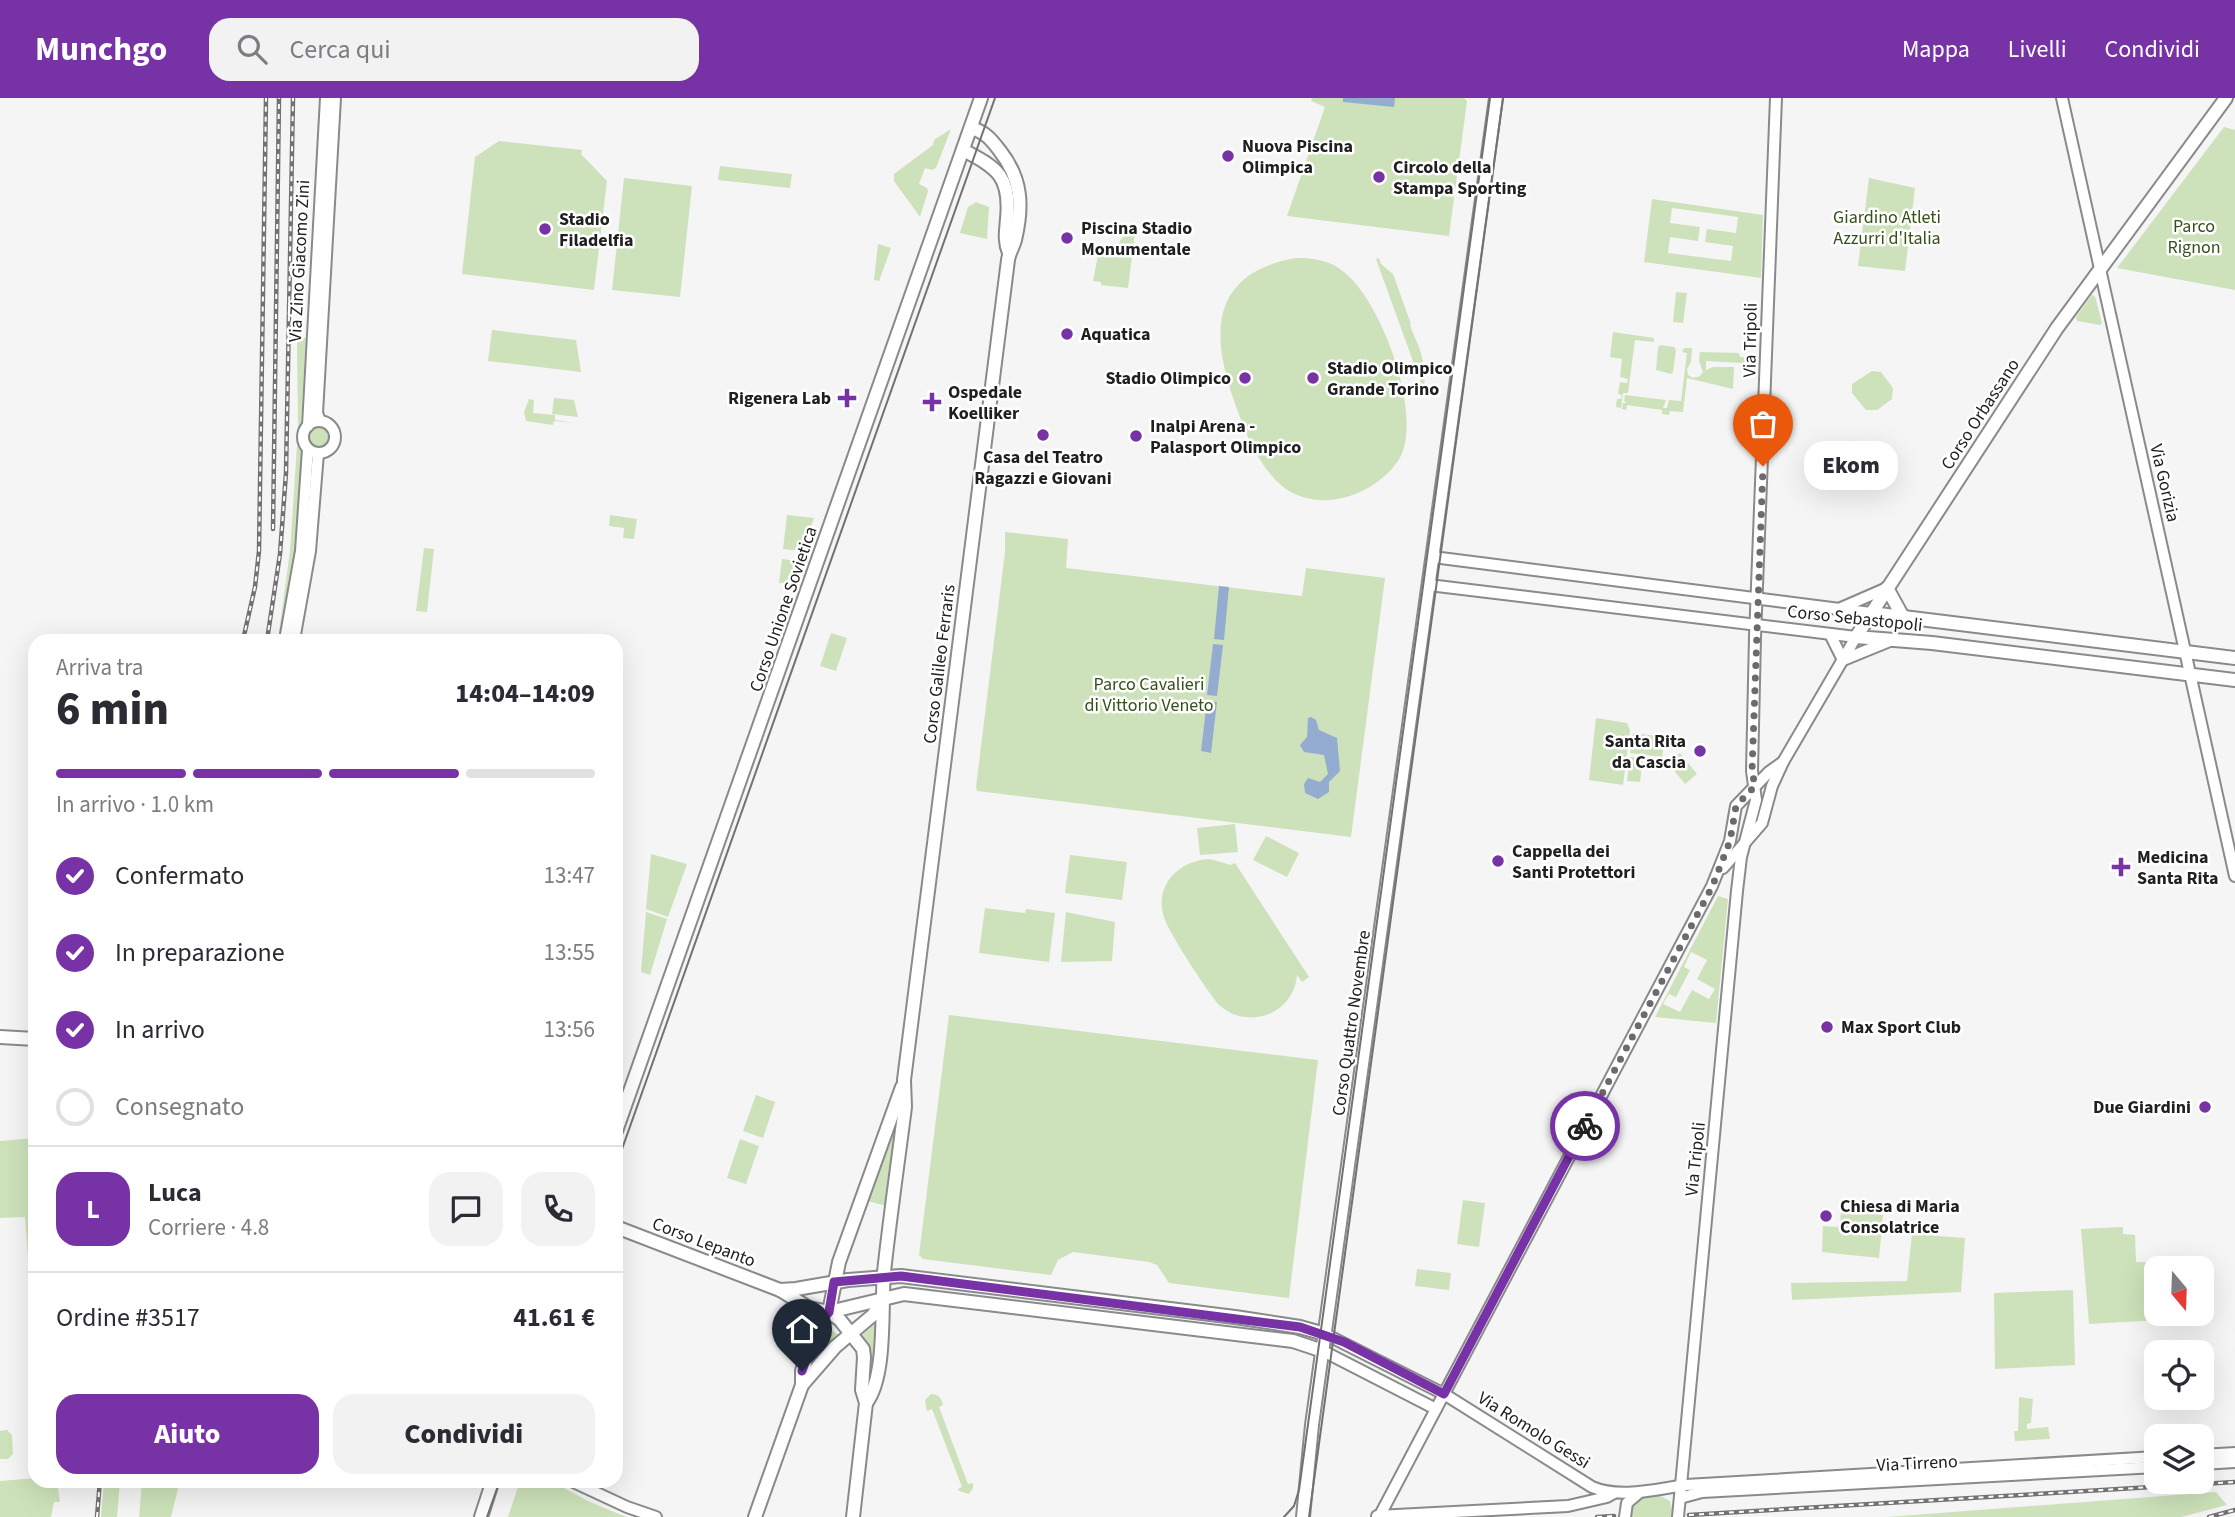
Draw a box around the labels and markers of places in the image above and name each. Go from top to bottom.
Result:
place label: Nuova Piscina Olimpica [1242,134,1353,180]
marker: Nuova Piscina Olimpica [1220,148,1236,164]
place label: Circolo della Stampa Sporting [1393,155,1527,201]
marker: Circolo della Stampa Sporting [1371,169,1387,185]
place label: Stadio Filadelfia [559,207,633,253]
place label: Piscina Stadio Monumentale [1081,216,1192,262]
marker: Stadio Filadelfia [537,221,553,237]
marker: Piscina Stadio Monumentale [1059,230,1075,246]
place label: Aquatica [1080,322,1151,347]
marker: Aquatica [1059,326,1075,342]
place label: Stadio Olimpico Grande Torino [1327,356,1452,402]
place label: Stadio Olimpico [1106,366,1231,391]
marker: Stadio Olimpico [1237,370,1253,386]
marker: Stadio Olimpico Grande Torino [1305,370,1321,386]
place label: Ospedale Koelliker [948,380,1022,426]
place label: Rigenera Lab [728,386,831,411]
marker: Rigenera Lab [837,388,857,408]
marker: Ospedale Koelliker [922,392,942,412]
pin [1733,394,1793,466]
place label: Inalpi Arena - Palasport Olimpico [1150,414,1301,460]
marker: Casa del Teatro Ragazzi e Giovani [1035,427,1051,443]
marker: Inalpi Arena - Palasport Olimpico [1128,428,1144,444]
callout: Ekom [1805,442,1900,490]
place label: Casa del Teatro Ragazzi e Giovani [974,445,1112,491]
place label: Santa Rita da Cascia [1605,729,1686,775]
marker: Santa Rita da Cascia [1692,743,1708,759]
place label: Cappella dei Santi Protettori [1512,839,1635,885]
place label: Medicina Santa Rita [2137,845,2218,891]
marker: Cappella dei Santi Protettori [1490,853,1506,869]
marker: Medicina Santa Rita [2111,857,2131,877]
place label: Max Sport Club [1841,1015,1961,1040]
marker: Max Sport Club [1819,1019,1835,1035]
place label: Due Giardini [2093,1095,2191,1120]
marker: Due Giardini [2197,1099,2213,1115]
place label: Chiesa di Maria Consolatrice [1840,1194,1960,1240]
marker: Chiesa di Maria Consolatrice [1818,1208,1834,1224]
pin [772,1299,832,1371]

